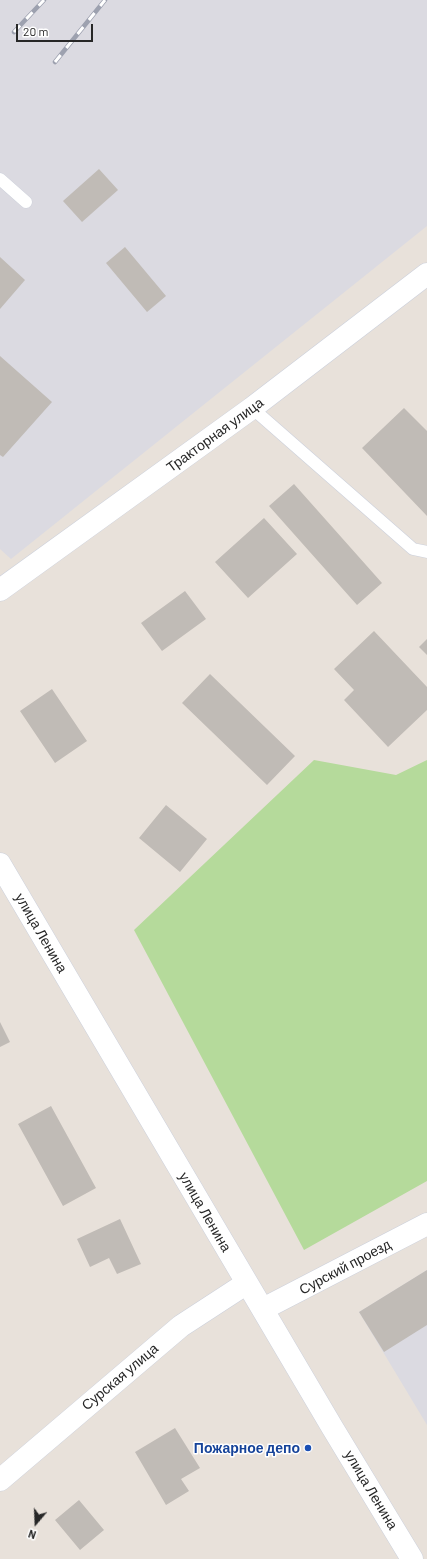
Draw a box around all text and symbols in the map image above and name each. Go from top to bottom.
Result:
scale bar [18,16,95,42]
text: 20 m [23,24,49,38]
street label: Тракторная улица [163,394,267,476]
street label: улица Ленина [11,890,71,976]
street label: улица Ленина [175,1169,235,1255]
street label: Сурский проезд [296,1236,394,1298]
street label: Сурская улица [78,1340,162,1414]
place label: Пожарное депо [194,1440,300,1456]
marker: Пожарное депо [303,1443,313,1453]
street label: улица Ленина [341,1447,401,1533]
north arrow [16,1503,56,1543]
text: N [26,1527,38,1542]

